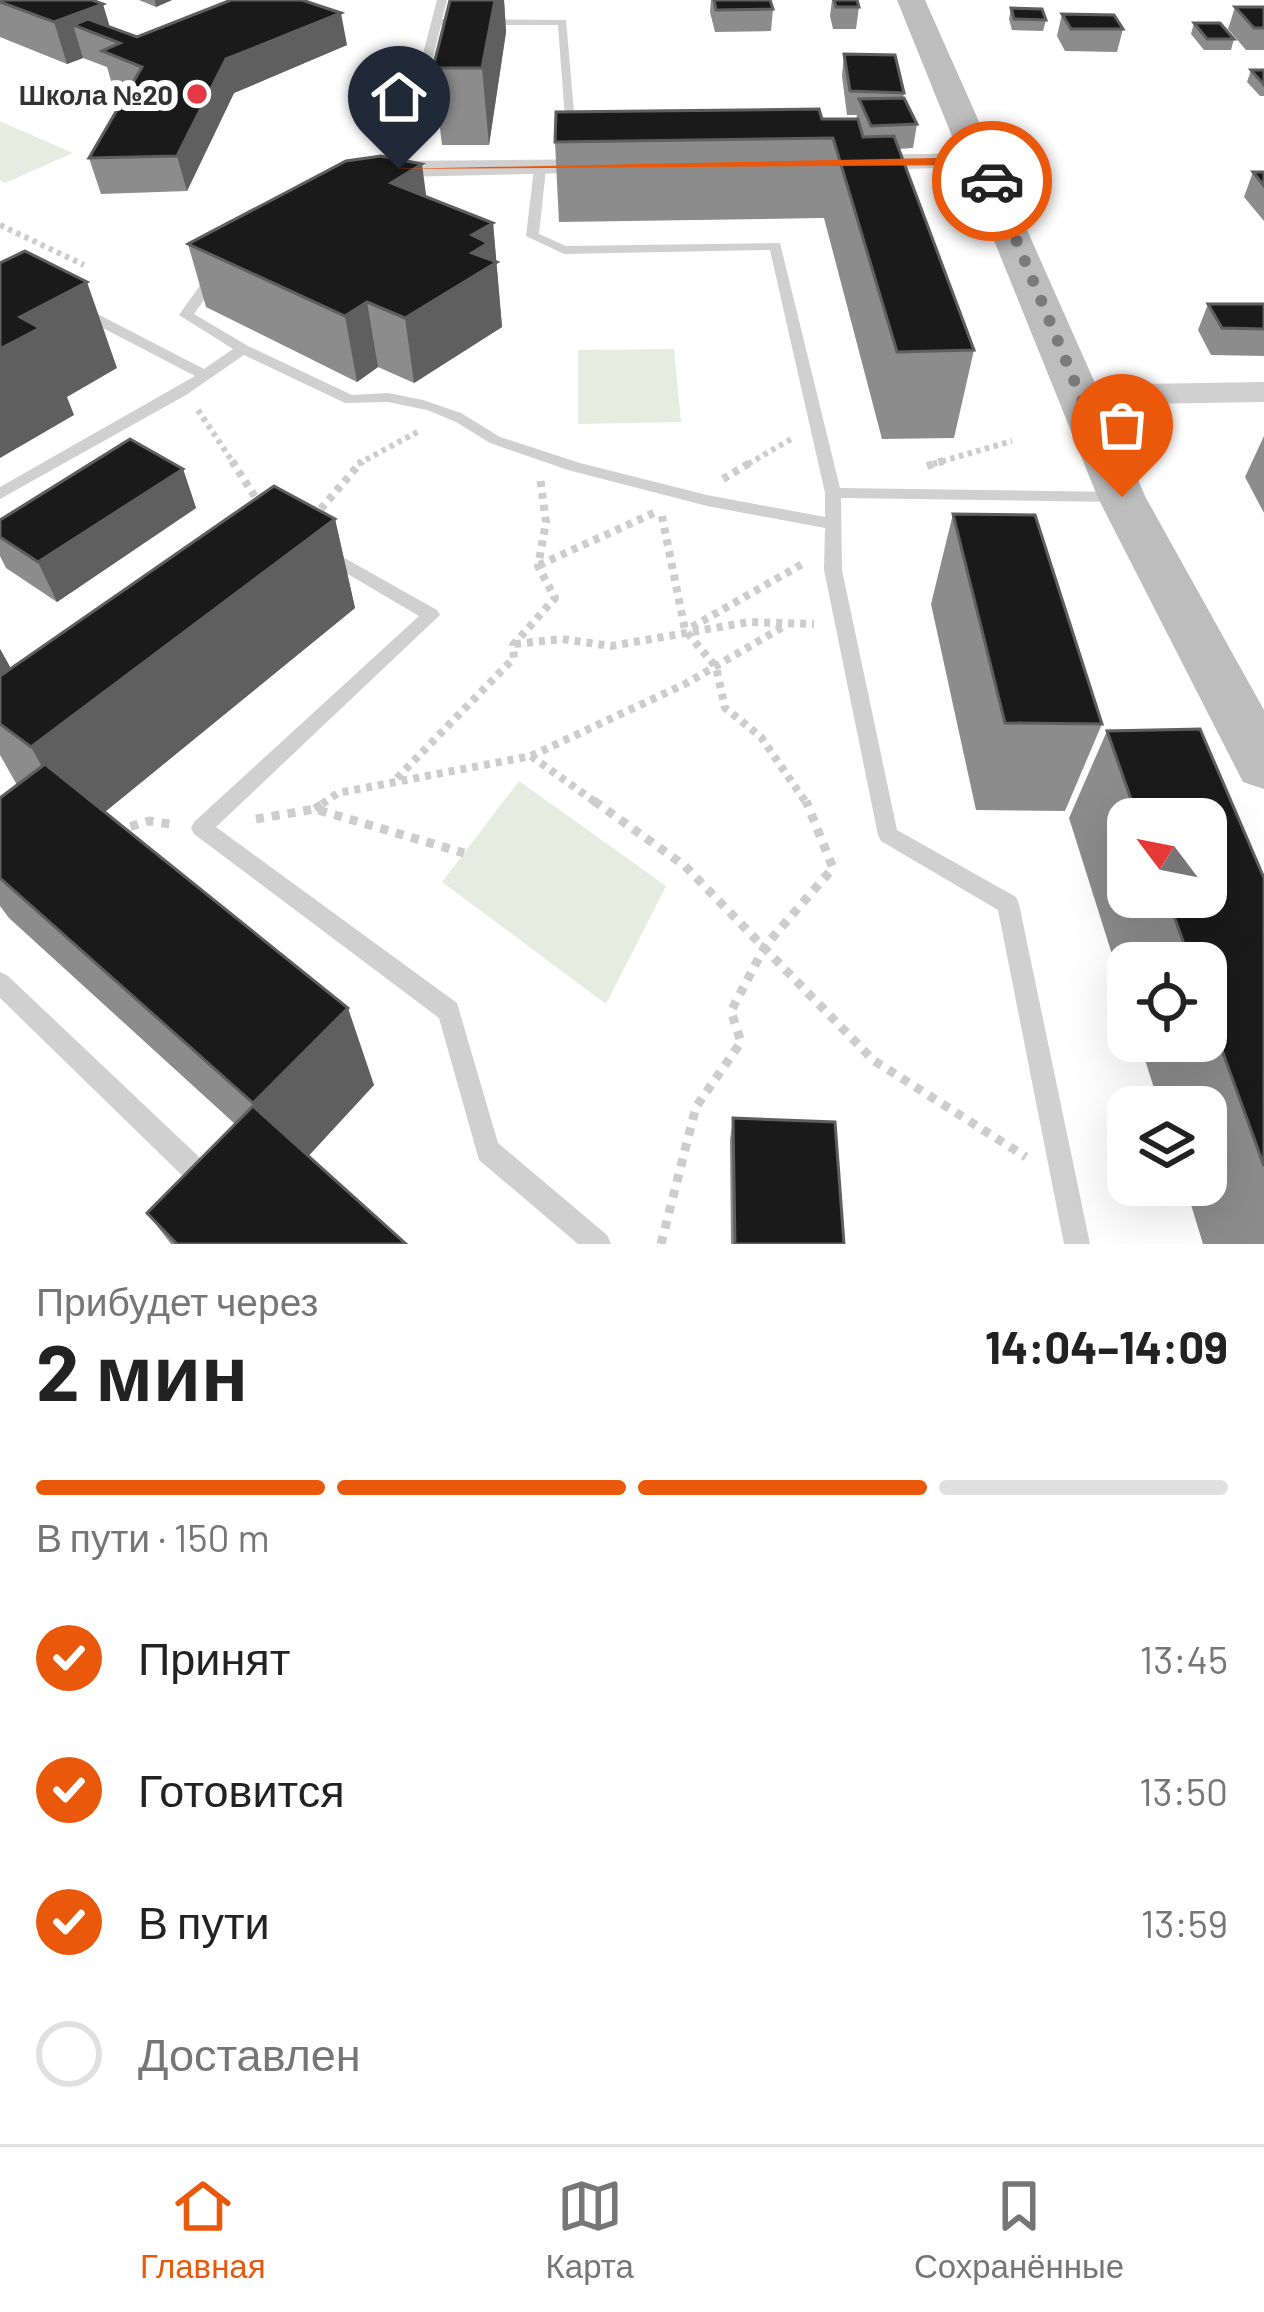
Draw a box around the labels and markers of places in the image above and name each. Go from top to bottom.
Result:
pin [348,46,450,169]
place label: Школа №20 [19,78,173,110]
marker: Школа №20 [184,81,210,107]
pin [1071,374,1173,497]

